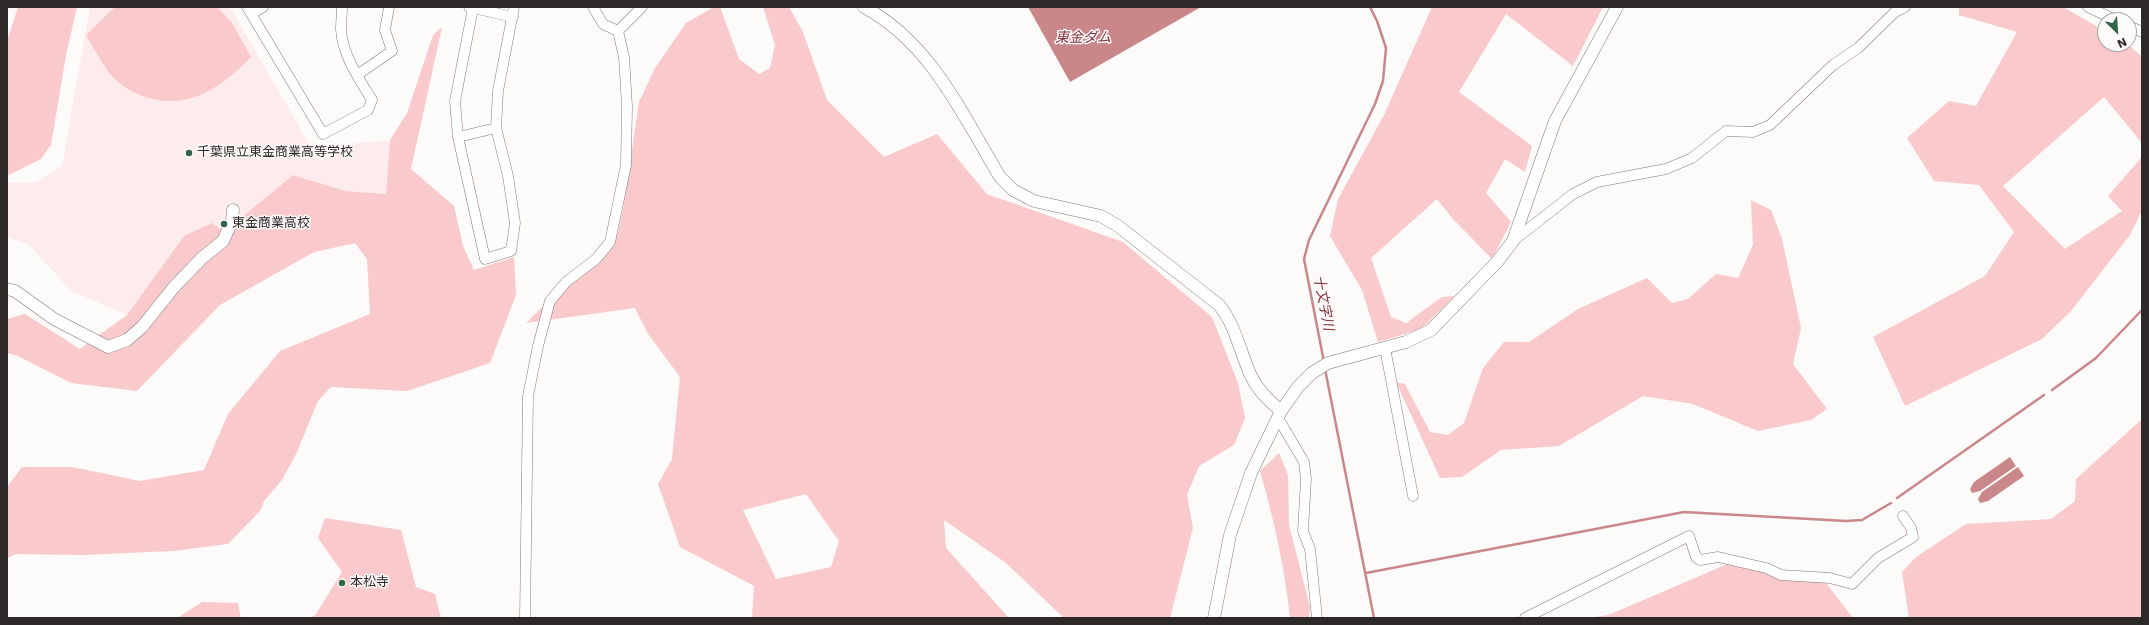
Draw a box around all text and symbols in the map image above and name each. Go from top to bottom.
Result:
north arrow [2097,12,2137,52]
water label: 東金ダム [1055,30,1111,46]
text: N [2115,35,2129,50]
place label: 千葉県立東金商業高等学校 [197,145,353,161]
marker: 千葉県立東金商業高等学校 [184,148,194,158]
place label: 東金商業高校 [232,216,310,232]
marker: 東金商業高校 [219,219,229,229]
water label: 十文字川 [1309,274,1337,332]
place label: 本松寺 [350,575,389,591]
marker: 本松寺 [337,578,347,588]

